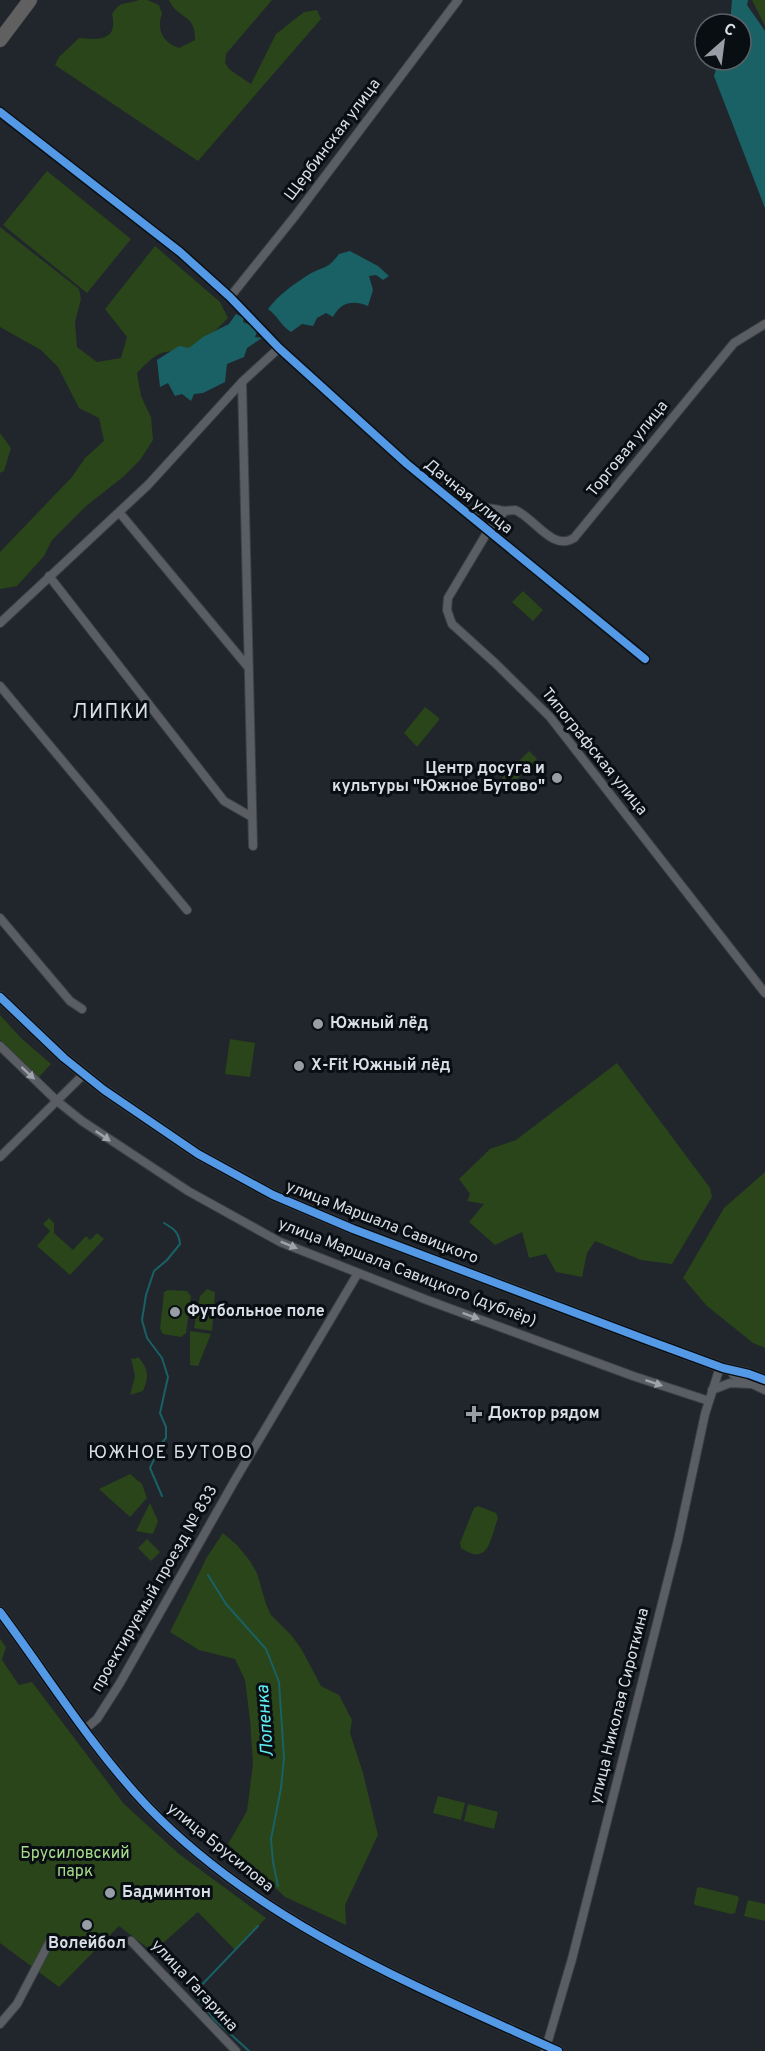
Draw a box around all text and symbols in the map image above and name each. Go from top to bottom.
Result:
north arrow [693,12,753,72]
text: С [720,19,738,42]
street label: Щербинская улица [281,75,385,205]
street label: Торговая улица [583,397,673,501]
street label: Дачная улица [420,455,516,539]
street label: Типографская улица [536,684,652,820]
district label: ЛИПКИ [72,700,150,726]
place label: Центр досуга и культуры "Южное Бутово" [332,759,545,797]
marker: Центр досуга и культуры "Южное Бутово" [550,771,564,785]
place label: Южный лёд [330,1014,428,1034]
marker: Южный лёд [311,1017,325,1031]
place label: X-Fit Южный лёд [311,1056,451,1076]
marker: X-Fit Южный лёд [292,1059,306,1073]
one-way arrow [21,1066,35,1080]
one-way arrow [95,1130,111,1141]
street label: улица Маршала Савицкого [283,1177,481,1269]
street label: улица Маршала Савицкого (дублёр) [275,1214,539,1332]
one-way arrow [280,1241,298,1250]
place label: Футбольное поле [187,1302,325,1322]
marker: Футбольное поле [168,1305,182,1319]
one-way arrow [462,1311,480,1321]
one-way arrow [645,1378,663,1388]
place label: Доктор рядом [488,1404,599,1424]
marker: Доктор рядом [465,1405,483,1423]
district label: ЮЖНОЕ БУТОВО [88,1442,254,1465]
street label: проектируемый проезд № 833 [87,1482,223,1696]
street label: улица Николая Сироткина [586,1606,654,1806]
water label: Лопенка [252,1684,280,1758]
street label: улица Брусилова [163,1799,277,1897]
park label: Брусиловский парк [20,1844,130,1882]
place label: Бадминтон [122,1883,211,1903]
marker: Бадминтон [103,1886,117,1900]
marker: Волейбол [80,1918,94,1932]
place label: Волейбол [48,1934,126,1954]
street label: улица Гагарина [146,1936,242,2036]

